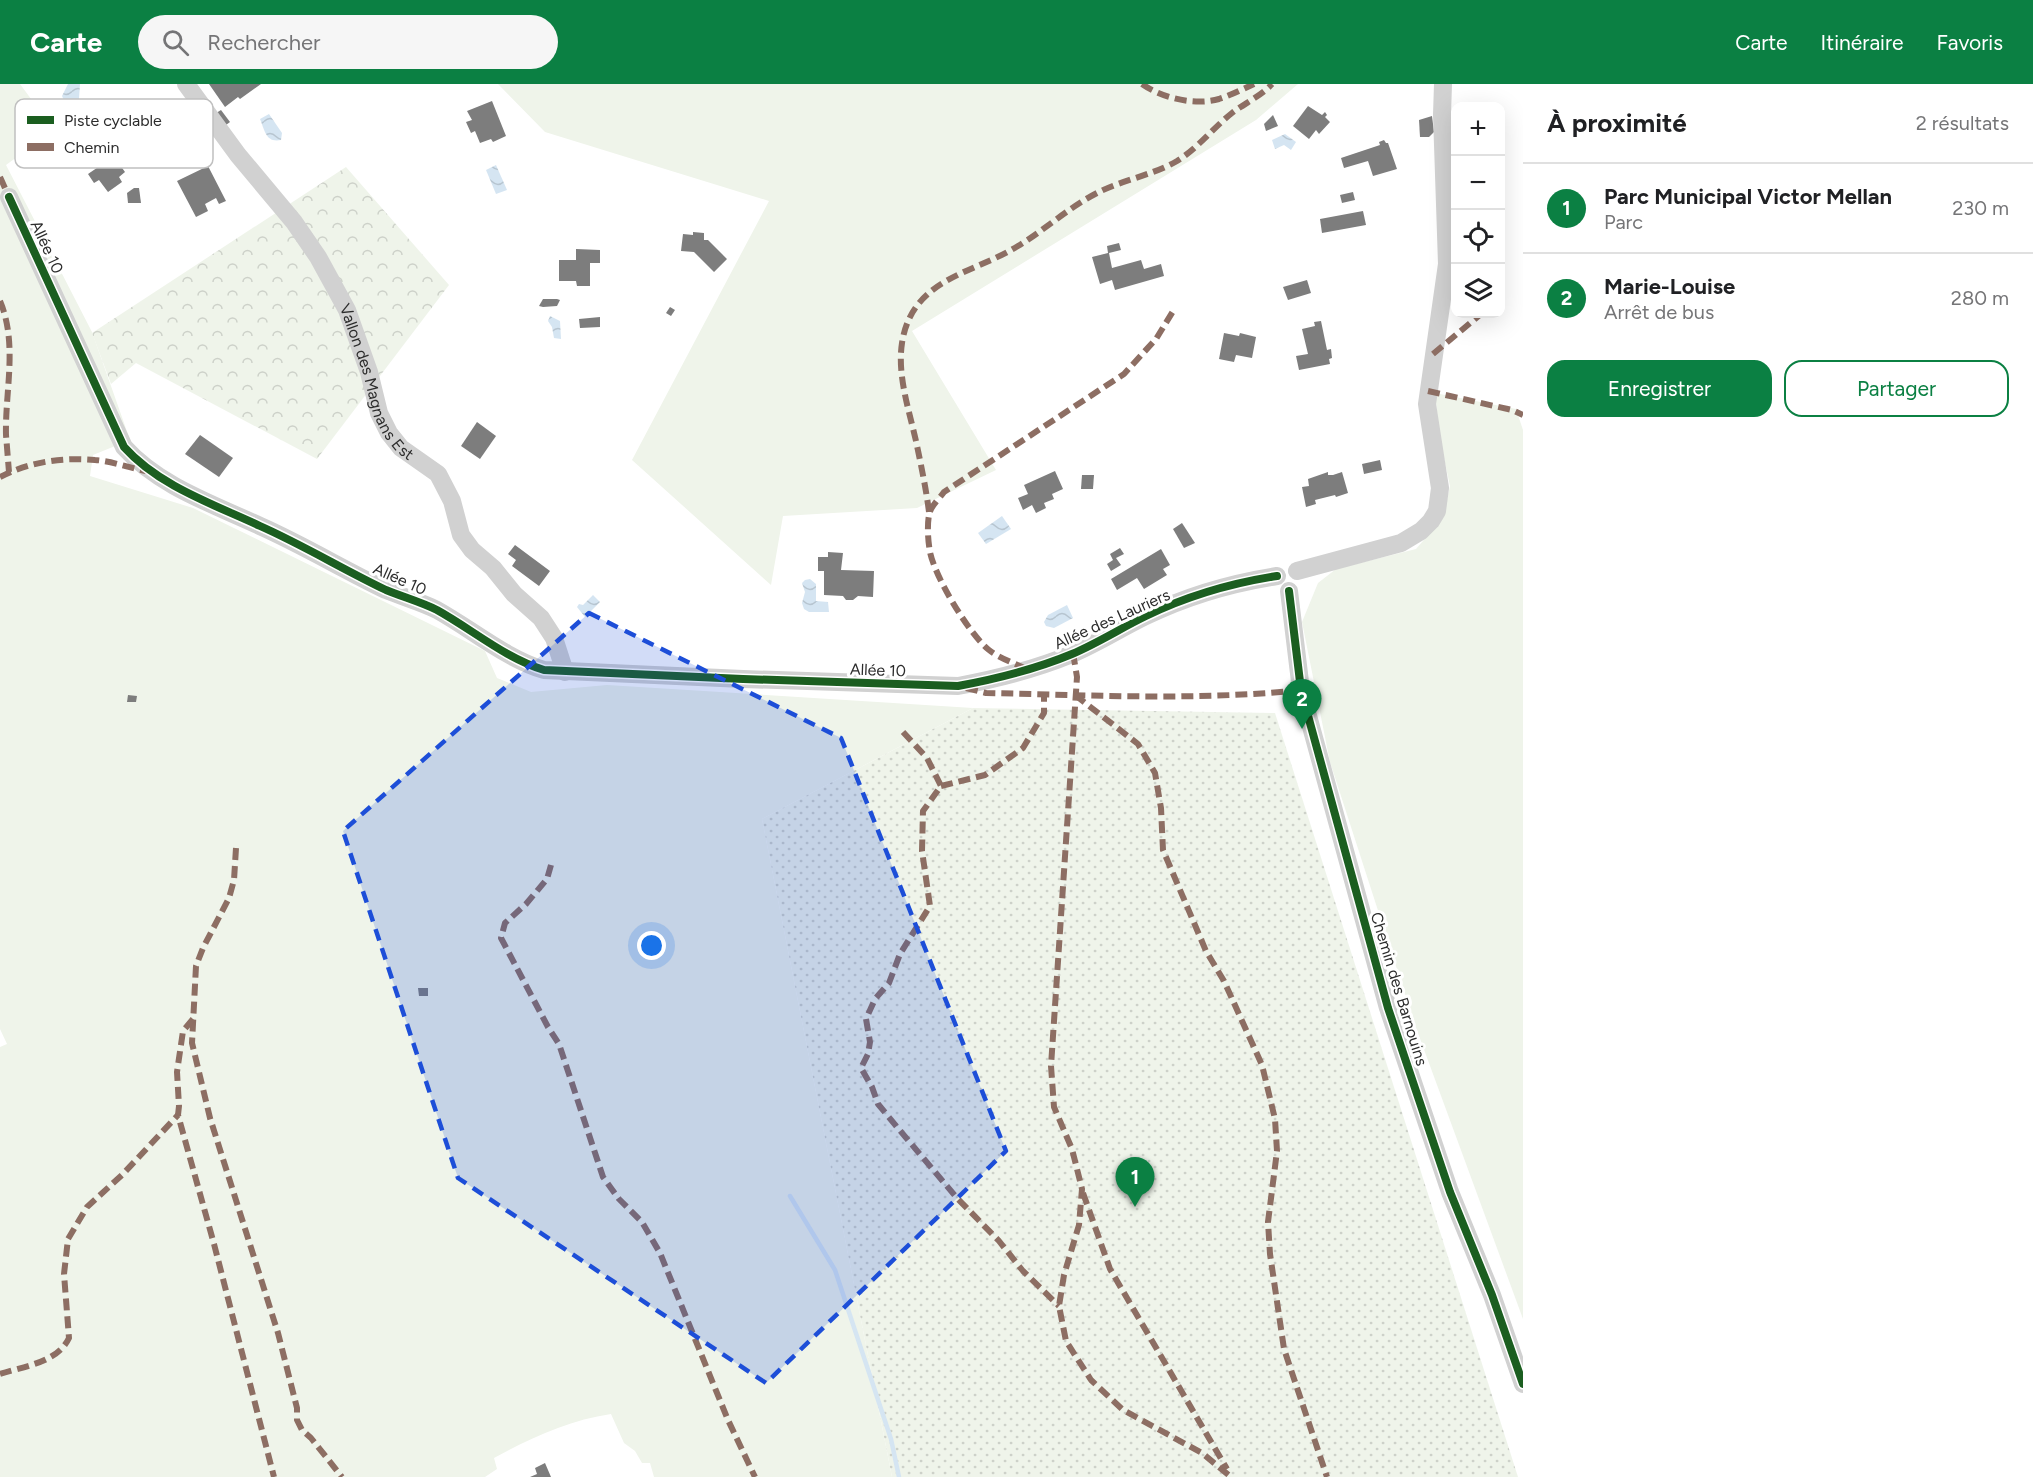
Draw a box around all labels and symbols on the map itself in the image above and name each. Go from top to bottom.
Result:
legend [15,99,213,168]
text: Piste cyclable [64,111,162,130]
text: Chemin [64,138,120,157]
street label: Allée 10 [27,218,67,276]
street label: Vallon des Magnans Est [336,300,418,464]
street label: Allée 10 [370,559,430,599]
street label: Allée des Lauriers [1051,585,1173,653]
street label: Allée 10 [850,660,906,680]
pin: 2 [1282,680,1322,729]
street label: Chemin des Barnouins [1367,910,1431,1068]
your location [637,931,666,960]
pin: 1 [1116,1158,1154,1207]

